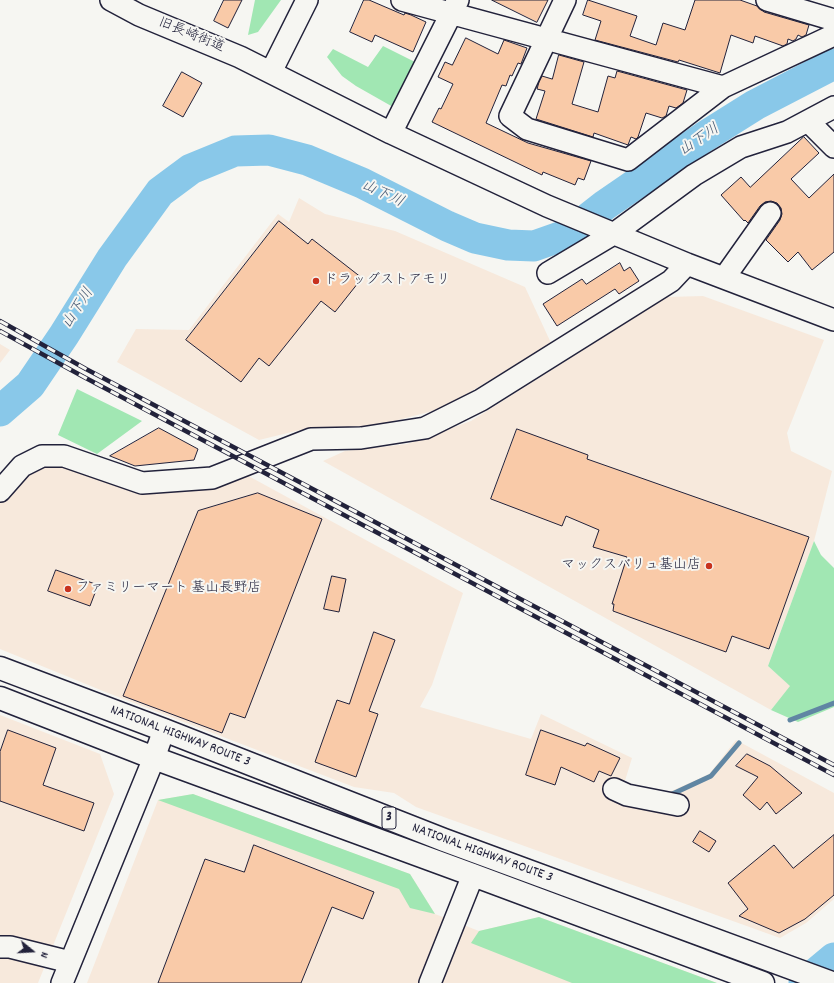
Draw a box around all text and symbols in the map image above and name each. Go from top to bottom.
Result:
street label: 旧長崎街道 [155,15,227,57]
water label: 山下川 [676,121,724,161]
water label: 山下川 [358,177,406,213]
place label: ドラッグストアモリ [324,273,450,289]
marker: ドラッグストアモリ [311,276,321,286]
water label: 山下川 [59,285,99,333]
place label: マックスバリュ基山店 [561,558,701,574]
marker: マックスバリュ基山店 [704,561,714,571]
place label: ファミリーマート 基山長野店 [76,581,261,597]
marker: ファミリーマート 基山長野店 [63,584,73,594]
street label: NATIONAL HIGHWAY ROUTE 3 [108,703,252,771]
road number: 3 [382,807,396,829]
street label: NATIONAL HIGHWAY ROUTE 3 [409,821,555,887]
north arrow [12,931,52,971]
text: N [35,950,52,960]

